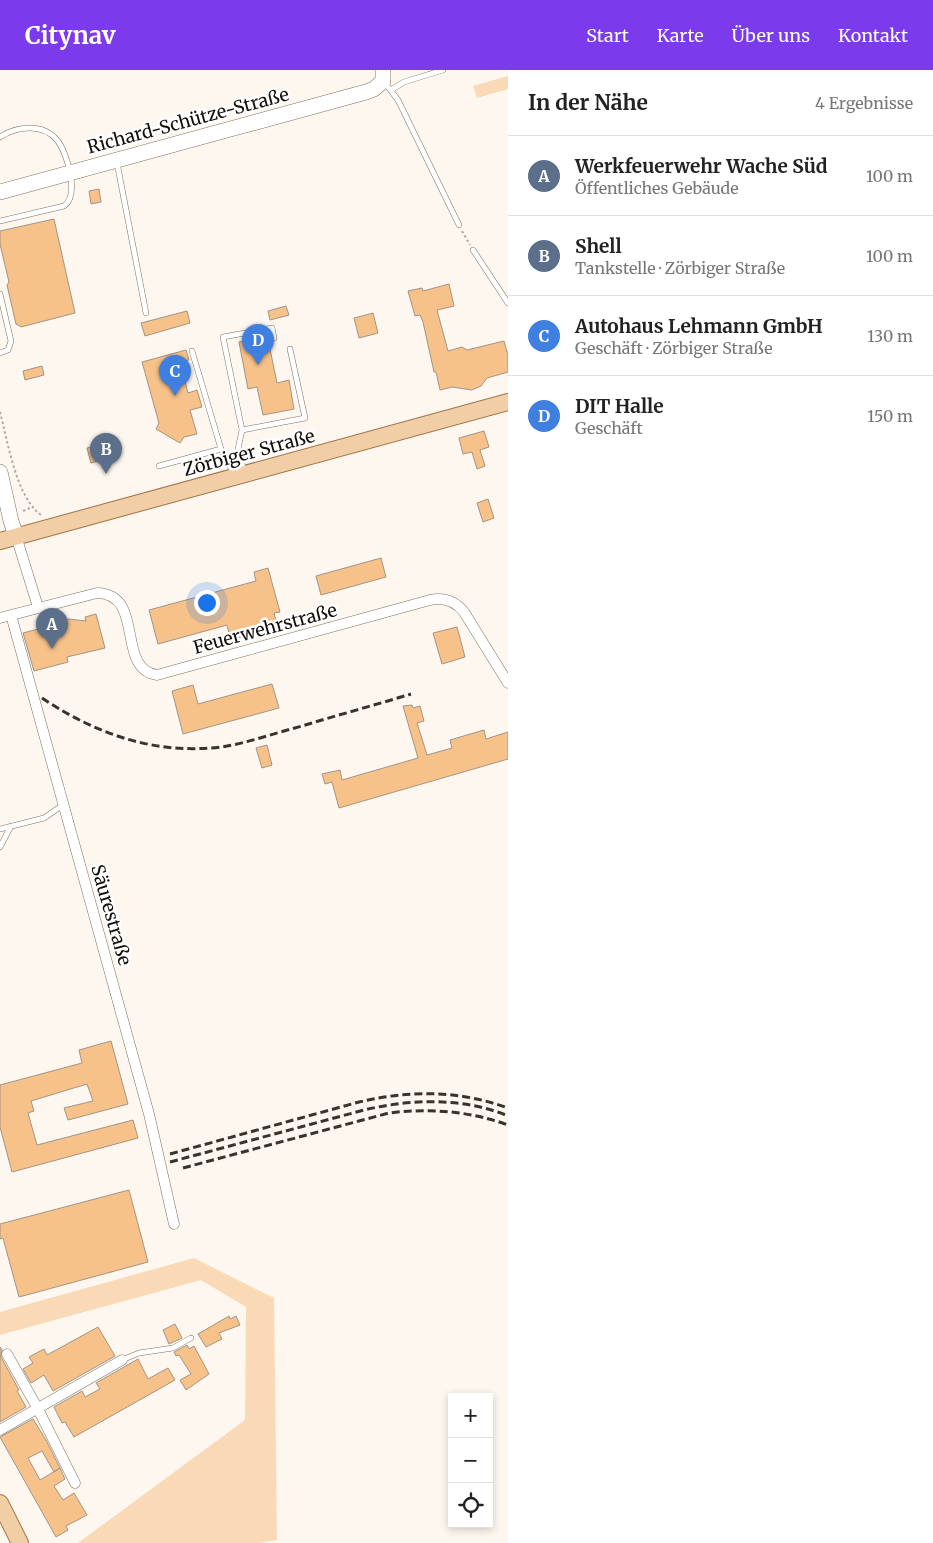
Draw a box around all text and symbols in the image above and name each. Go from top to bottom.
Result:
text: Citynav [25,20,116,51]
text: Start [586,24,629,47]
text: Karte [657,24,704,47]
text: Über uns [732,24,810,47]
text: Kontakt [838,24,908,47]
street label: Richard-Schütze-Straße [84,82,291,159]
text: In der Nähe [528,89,648,116]
text: 4 Ergebnisse [815,93,913,113]
text: Werkfeuerwehr Wache Süd [575,154,827,178]
text: A [538,166,550,186]
text: 100 m [866,166,913,186]
text: Öffentliches Gebäude [575,178,739,198]
text: Shell [575,234,622,258]
text: B [538,246,550,266]
text: 100 m [866,246,913,266]
text: Tankstelle · Zörbiger Straße [575,258,785,278]
text: Autohaus Lehmann GmbH [575,314,823,338]
pin: D [242,324,274,365]
text: C [539,326,549,346]
text: 130 m [867,326,913,346]
text: Geschäft · Zörbiger Straße [575,338,772,358]
pin: C [159,355,191,396]
text: DIT Halle [575,394,664,418]
text: D [538,406,550,426]
text: 150 m [867,406,913,426]
text: Geschäft [575,418,643,438]
street label: Zörbiger Straße [181,424,317,481]
pin: B [90,433,122,474]
your location [194,590,220,616]
street label: Feuerwehrstraße [190,598,339,659]
pin: A [36,608,68,649]
street label: Säurestraße [86,862,137,968]
map controls [448,1393,493,1528]
button: + [448,1393,493,1438]
button: − [448,1438,493,1483]
button: locate [448,1483,493,1528]

